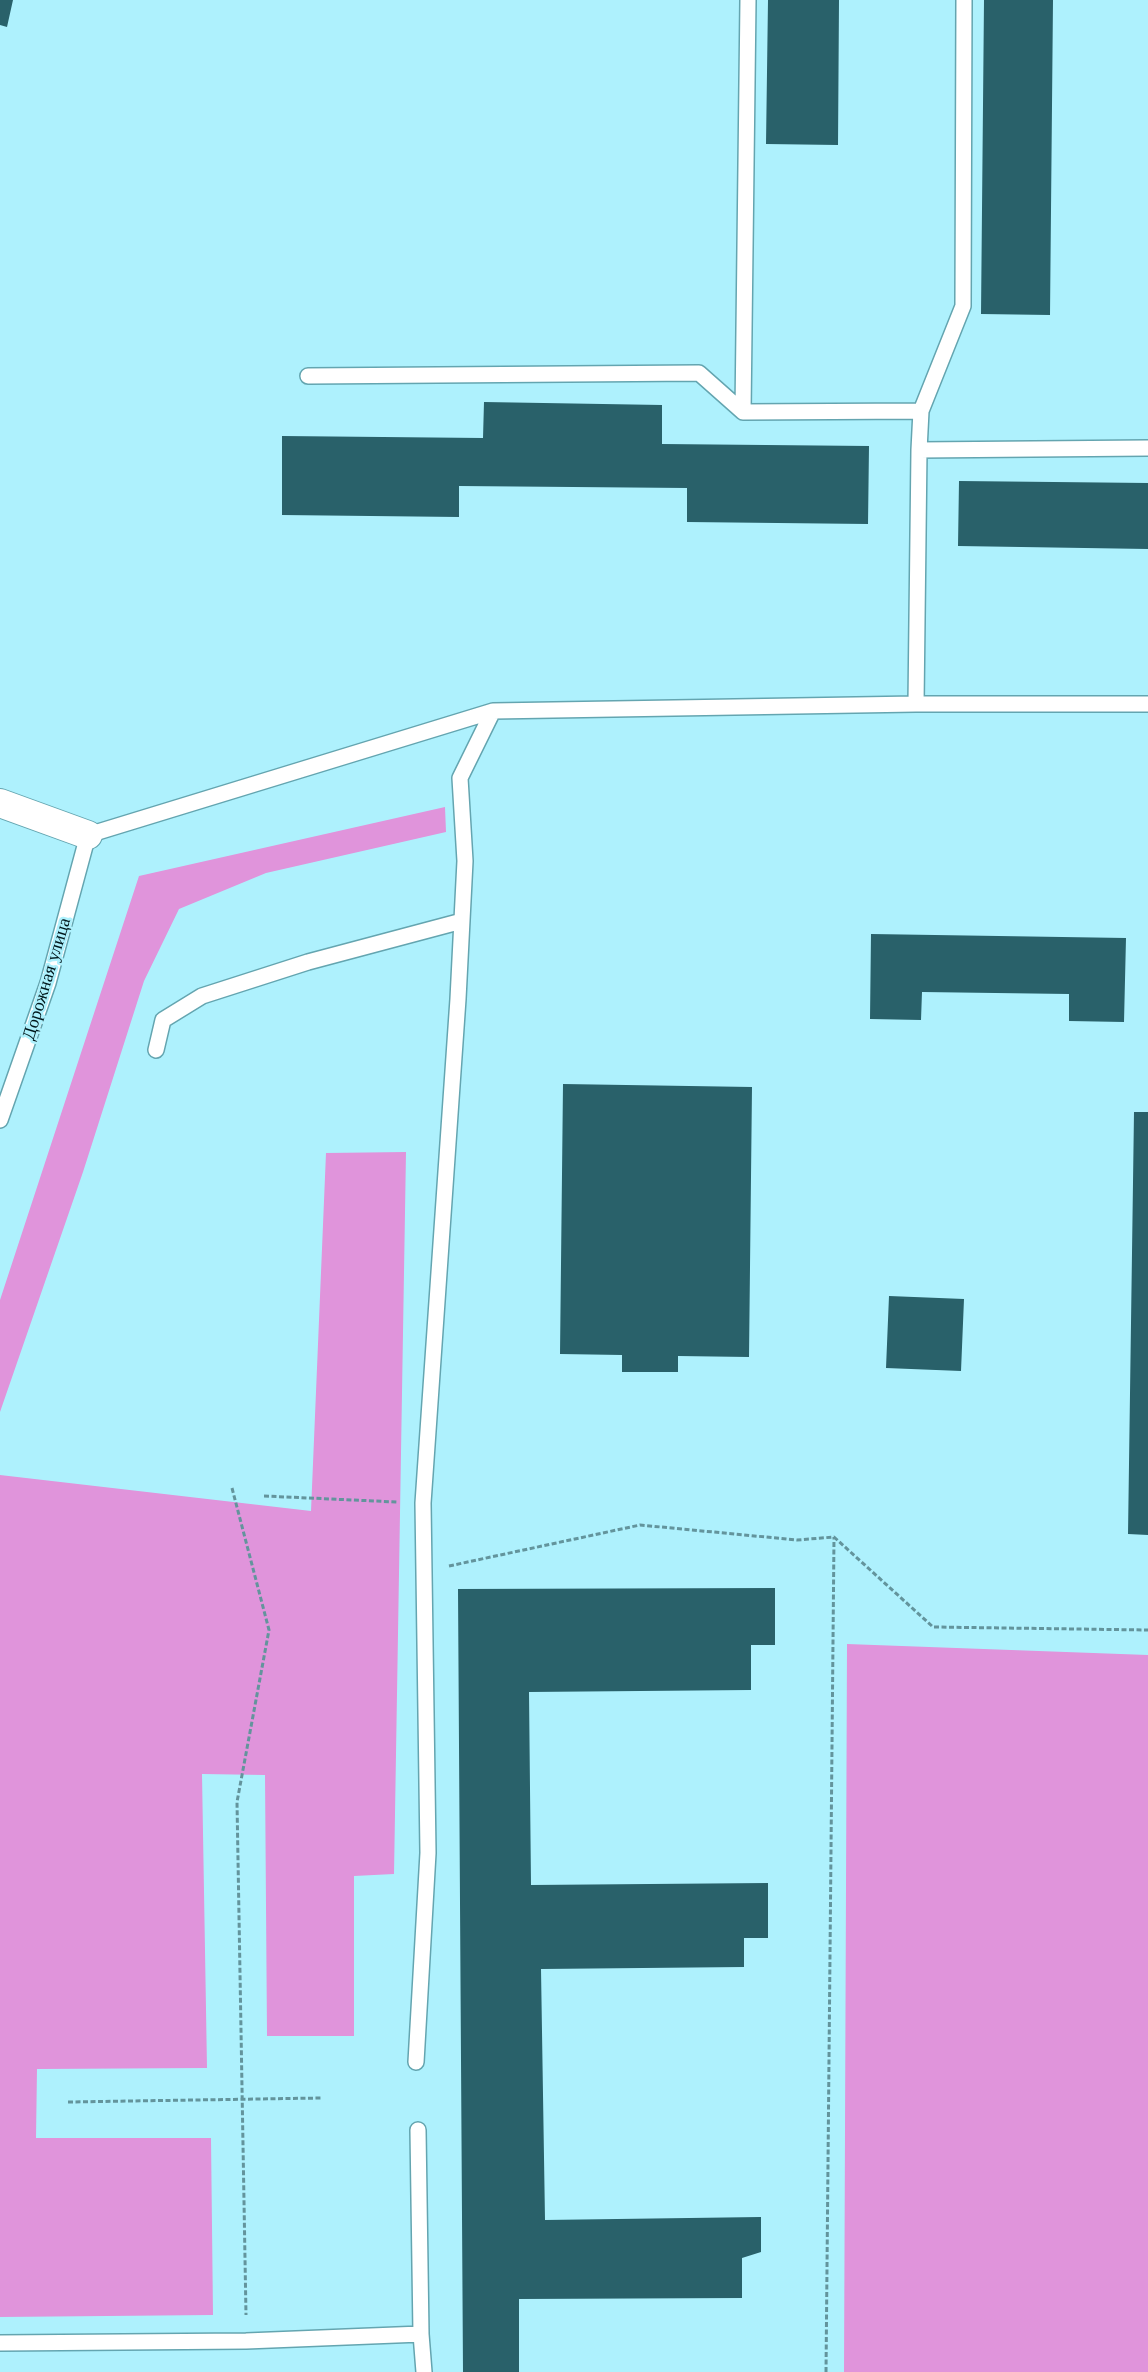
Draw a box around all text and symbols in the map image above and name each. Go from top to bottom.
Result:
street label: Дорожная улица [18,915,76,1043]

